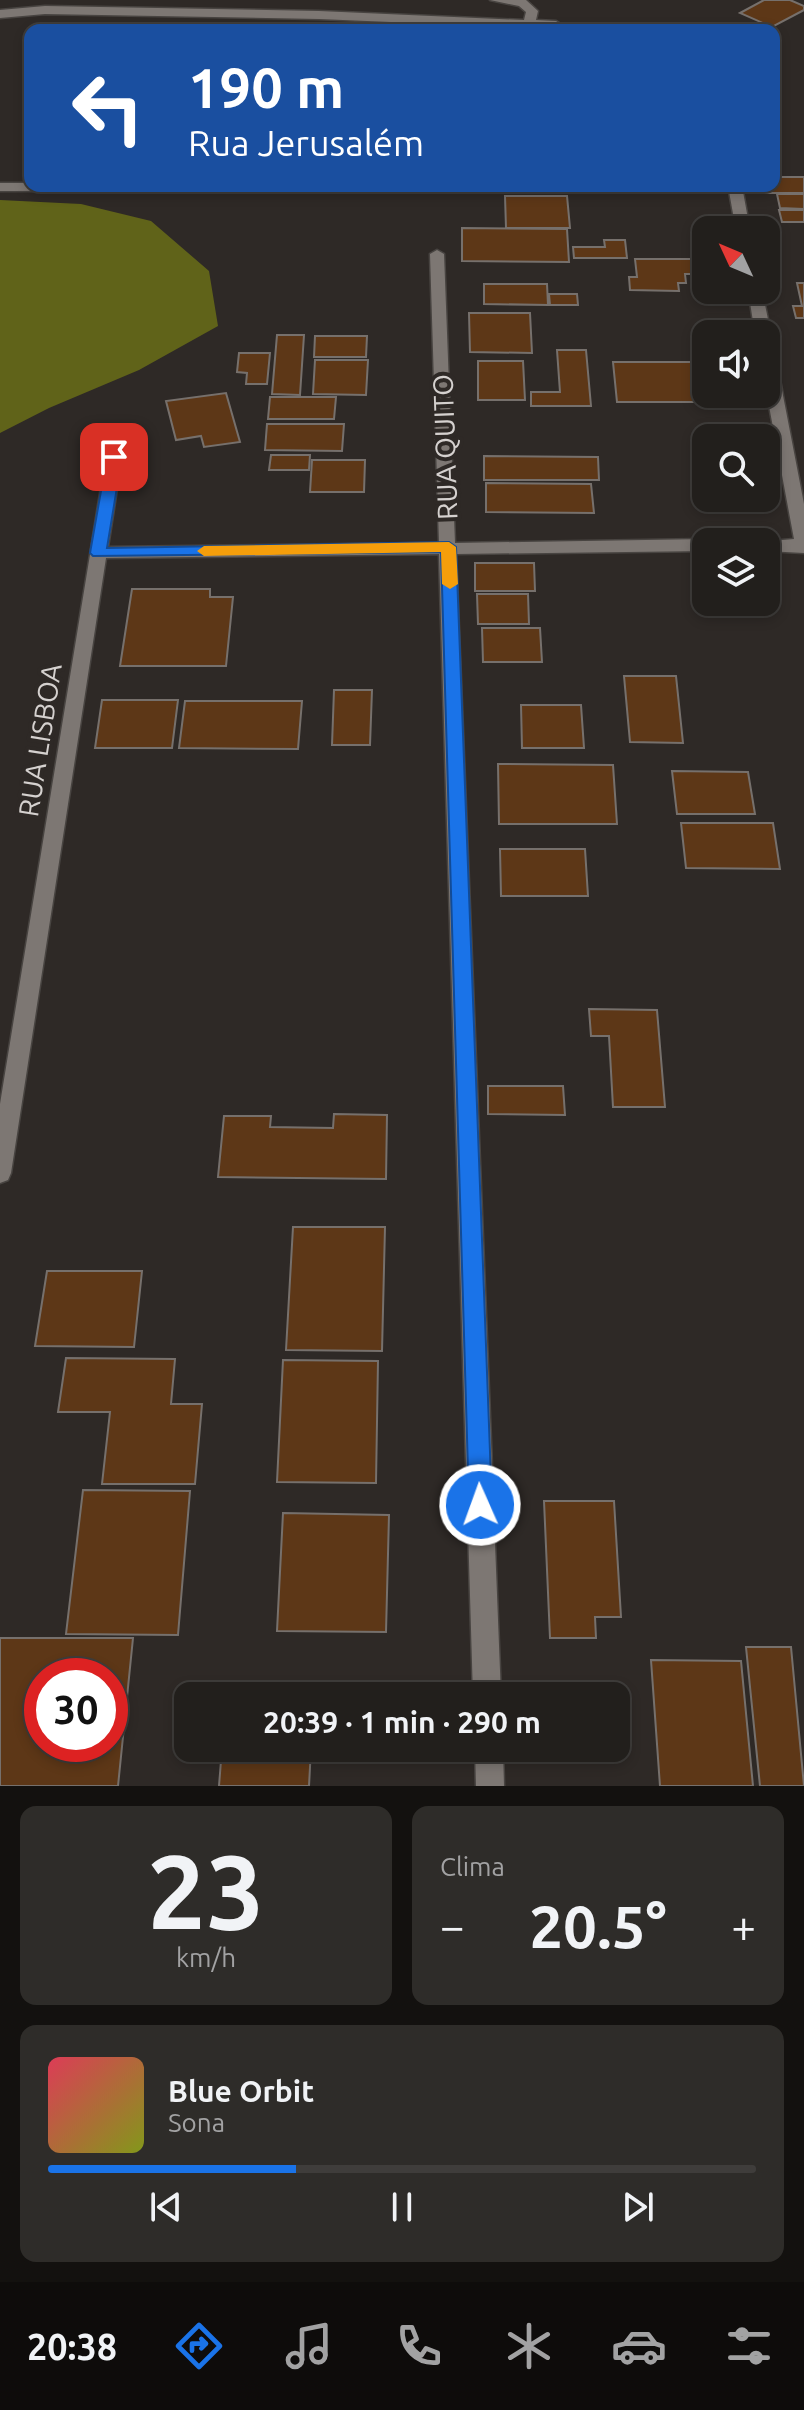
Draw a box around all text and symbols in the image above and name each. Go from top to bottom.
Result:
icon: left [56,56,160,160]
text: 190 m [188,56,344,119]
text: Rua Jerusalém [188,122,424,163]
north arrow [692,216,780,304]
map controls [692,216,780,616]
button: sound [692,320,780,408]
street label: RUA QUITO [426,374,463,520]
pin [80,423,148,491]
button: search [692,424,780,512]
icon: arrive [92,435,136,479]
button: layers [692,528,780,616]
street label: RUA LISBOA [12,661,67,819]
position arrow [438,1463,522,1547]
speed limit sign: 30 [24,1658,128,1762]
text: 20:39 · 1 min · 290 m [263,1705,541,1739]
text: 23 [147,1832,265,1949]
text: Clima [440,1852,505,1881]
text: 20.5° [529,1892,667,1959]
text: − [440,1901,465,1950]
text: + [731,1901,756,1950]
text: km/h [176,1943,236,1972]
text: Blue Orbit [168,2074,314,2108]
text: Sona [168,2108,225,2137]
icon: previous [144,2185,188,2229]
icon: pause [380,2185,424,2229]
icon: next [616,2185,660,2229]
icon: directions [171,2318,227,2374]
icon: music [281,2318,337,2374]
icon: phone [391,2318,447,2374]
icon: climate [501,2318,557,2374]
icon: car [611,2318,667,2374]
icon: filters [721,2318,777,2374]
text: 20:38 [27,2326,117,2367]

